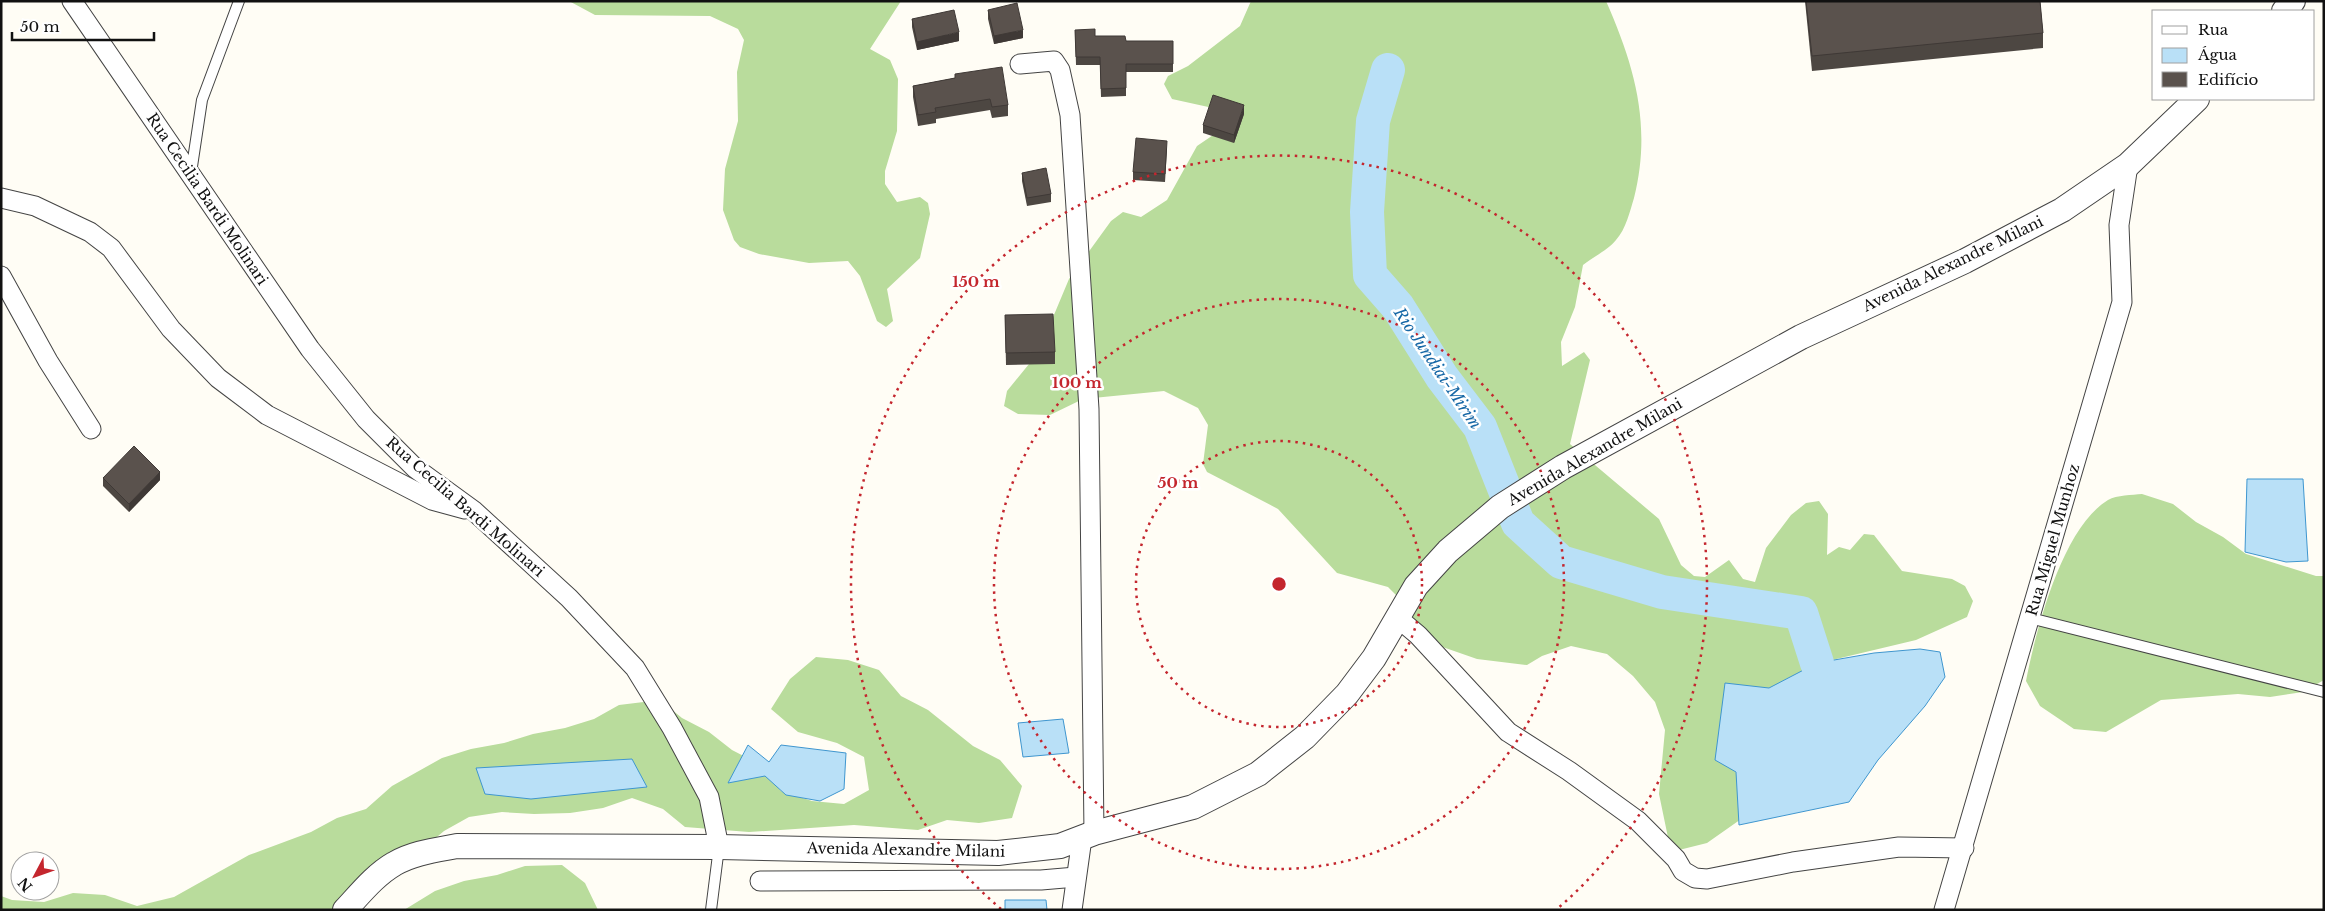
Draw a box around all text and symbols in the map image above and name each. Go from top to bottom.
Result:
scale bar [12,10,155,42]
legend [2152,10,2315,100]
text: 50 m [20,17,60,36]
text: Rua [2198,20,2229,39]
text: Água [2197,45,2238,64]
text: Edifício [2198,70,2259,89]
street label: Rua Cecilia Bardi Molinari [143,109,272,288]
street label: Avenida Alexandre Milani [1859,212,2046,316]
text: 150 m [952,272,1000,291]
water label: Rio Jundiaí-Mirim [1389,303,1486,433]
text: 100 m [1052,373,1102,392]
street label: Avenida Alexandre Milani [1503,394,1685,510]
street label: Rua Cecilia Bardi Molinari [382,433,548,581]
street label: Rua Miguel Munhoz [2022,462,2083,618]
text: 50 m [1158,473,1199,492]
centre of rings [1270,575,1288,593]
street label: Avenida Alexandre Milani [806,838,1005,861]
north arrow [10,851,60,901]
text: N [14,874,36,895]

